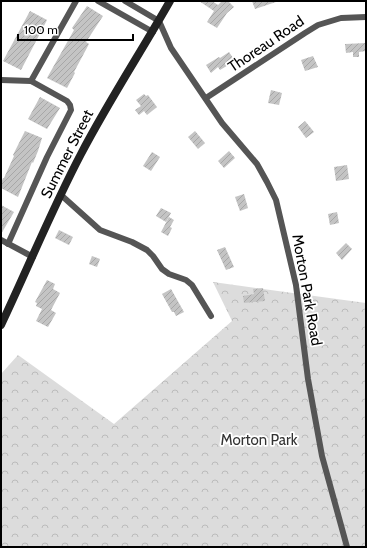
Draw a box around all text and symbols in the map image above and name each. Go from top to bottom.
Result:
street label: Thoreau Road [225,12,307,76]
scale bar [18,16,133,42]
text: 100 m [24,22,58,37]
street label: Summer Street [37,107,97,201]
street label: Morton Park Road [288,233,326,347]
park label: Morton Park [220,431,298,449]

